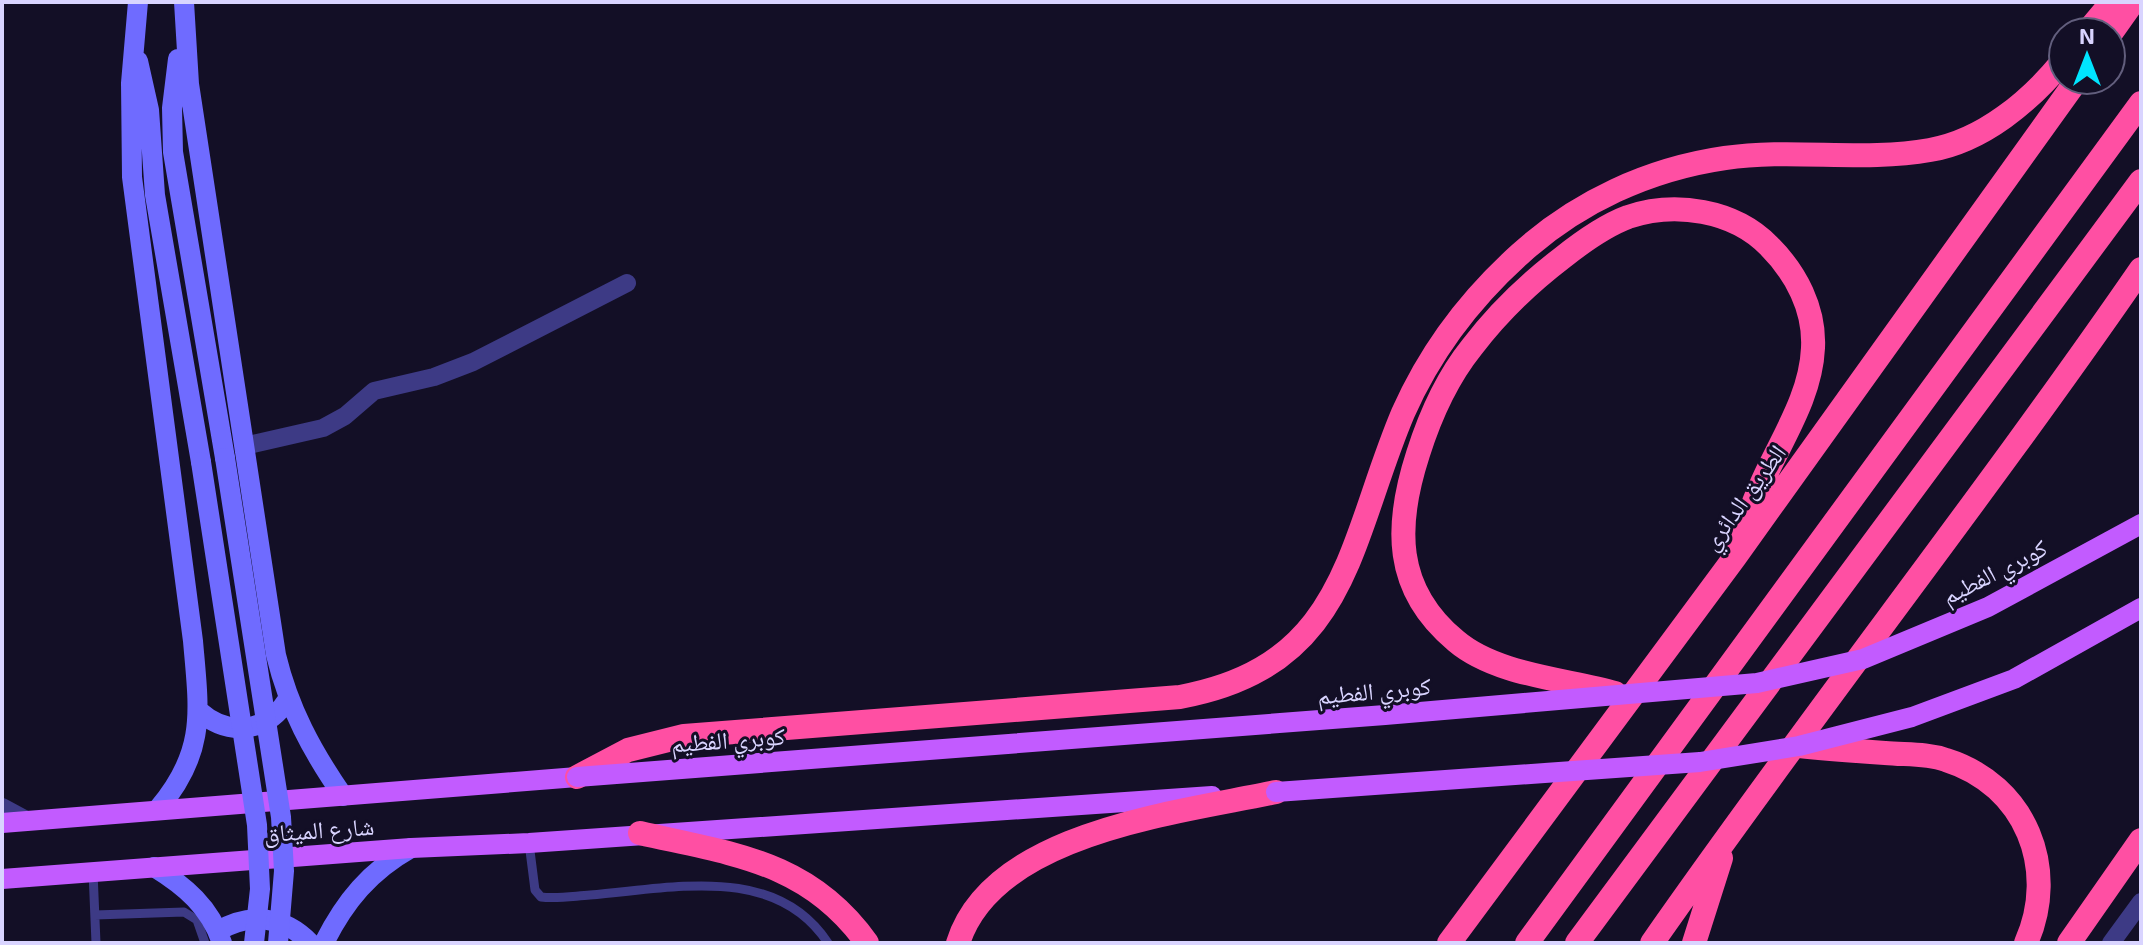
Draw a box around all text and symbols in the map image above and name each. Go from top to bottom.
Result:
north arrow [2047,16,2127,96]
text: N [2079,22,2095,48]
street label: الطريق الدائري [1695,438,1796,559]
street label: كوبري الفطيم [1937,532,2054,615]
street label: كوبري الفطيم [1316,671,1433,715]
street label: كوبري الفطيم [670,721,786,764]
street label: شارع الميثاق [263,811,375,849]

